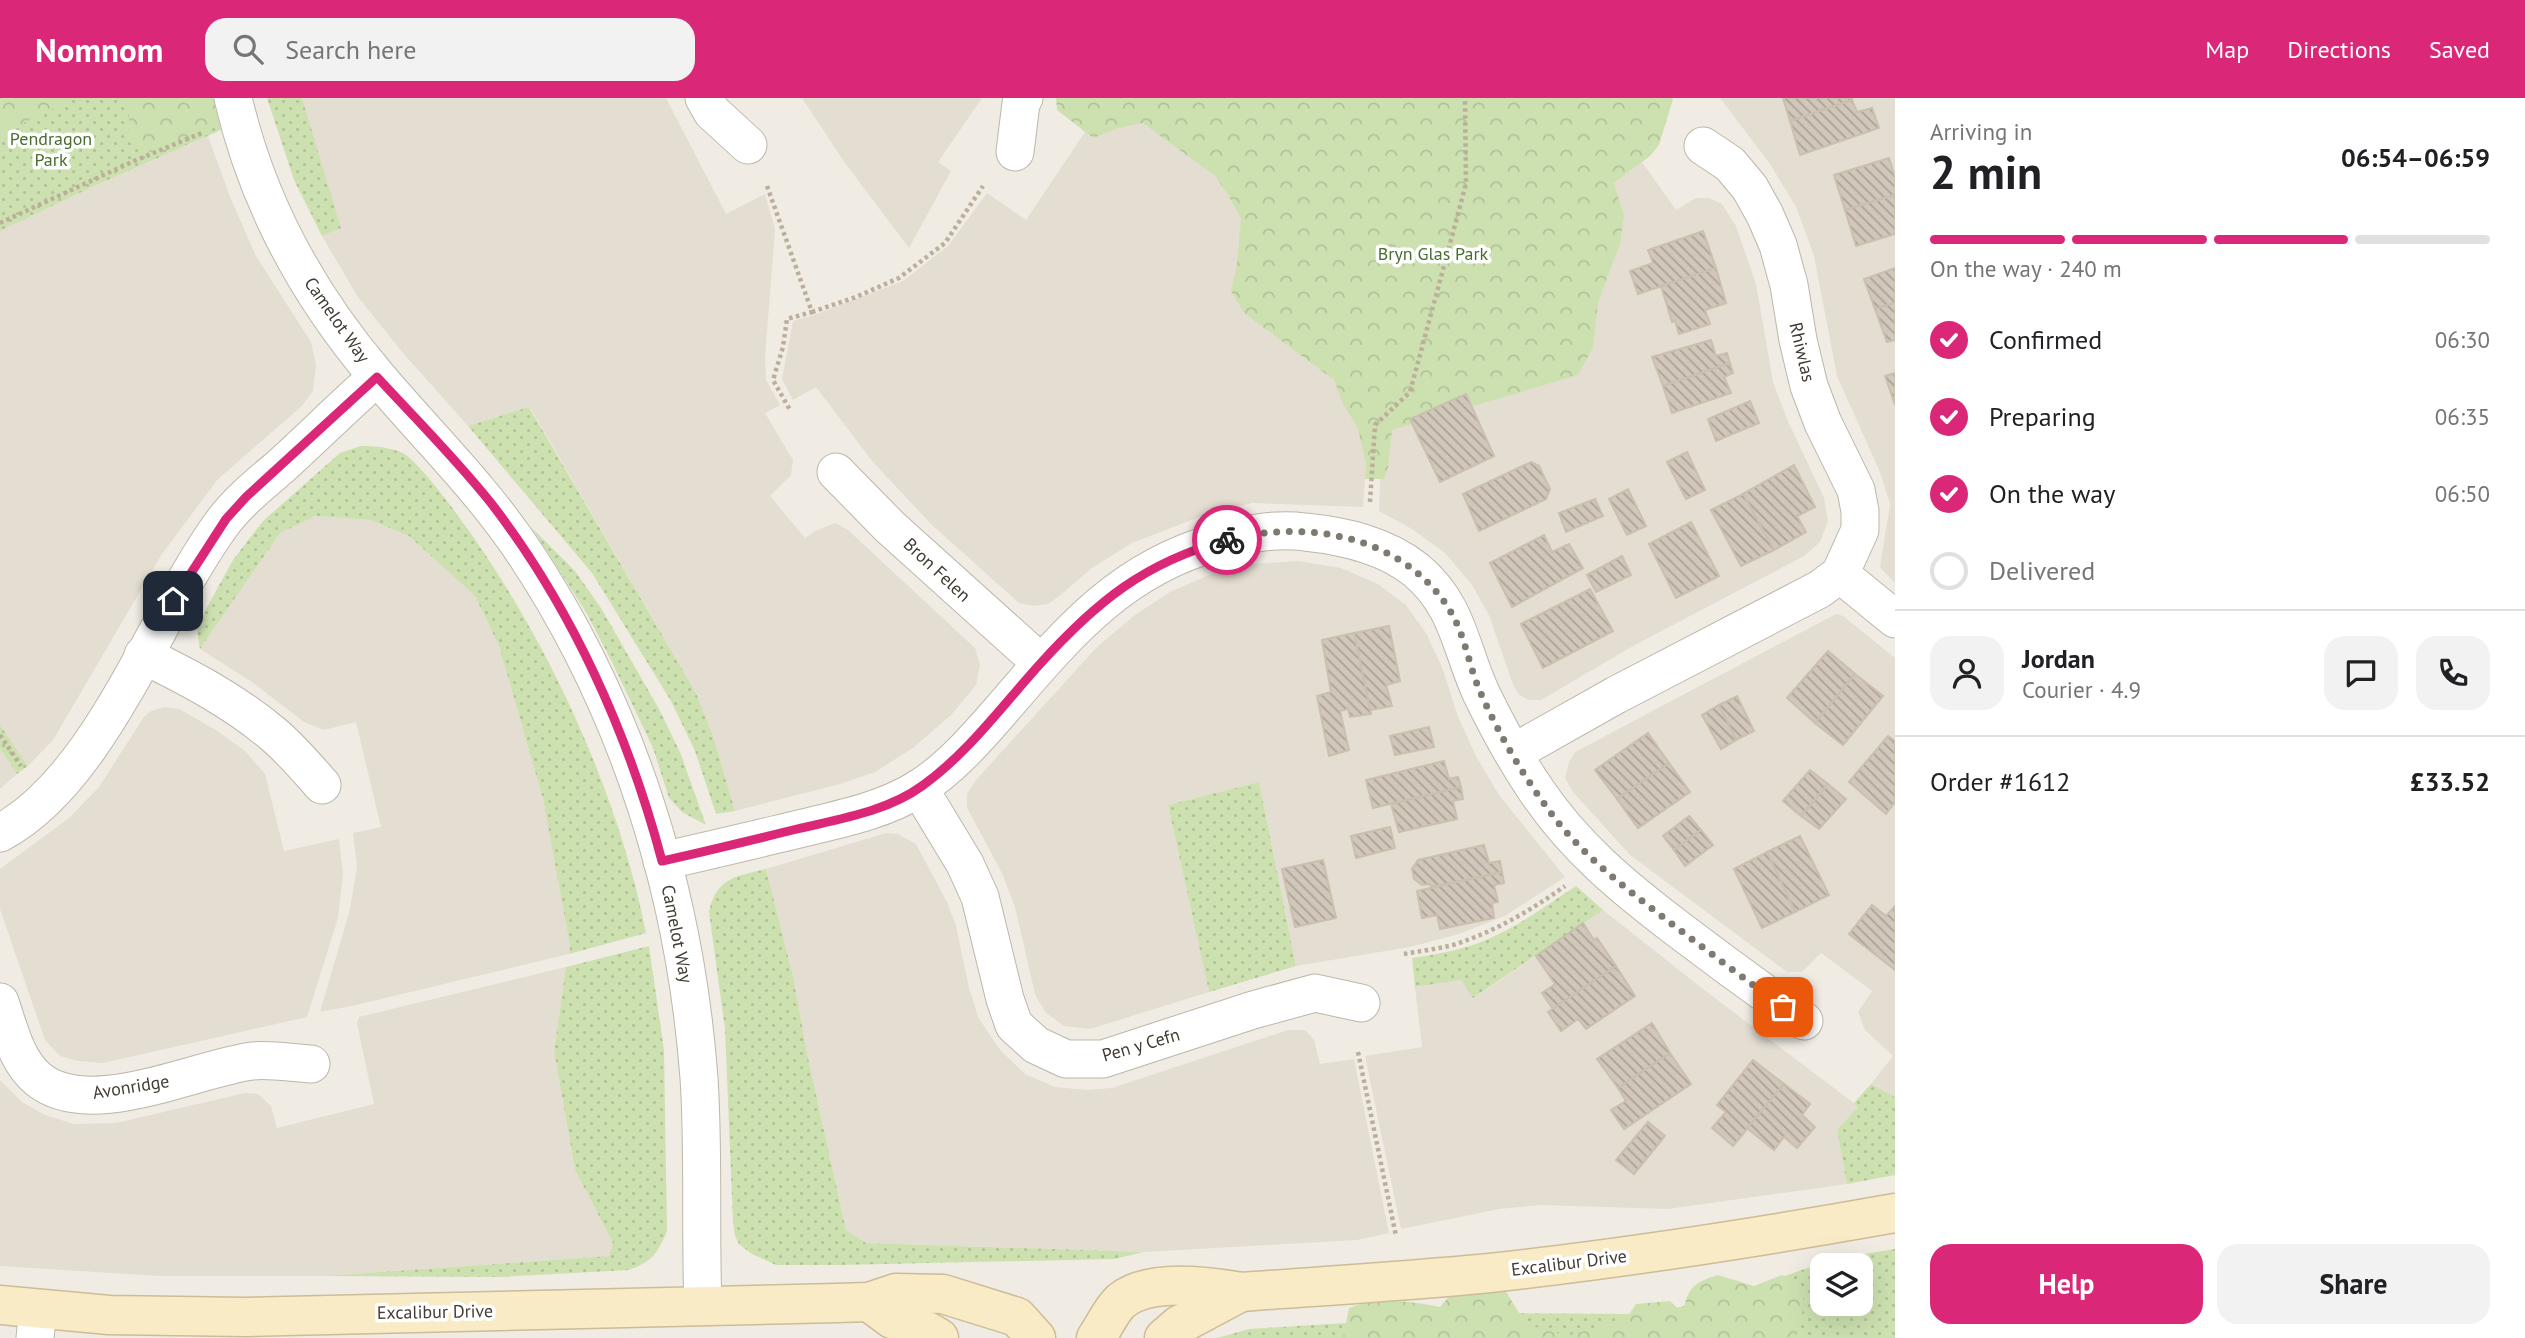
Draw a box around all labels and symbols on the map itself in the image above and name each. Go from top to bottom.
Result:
park label: Pendragon Park [10,127,92,171]
park label: Bryn Glas Park [1378,242,1489,265]
street label: Camelot Way [299,272,376,368]
street label: Rhiwlas [1784,320,1820,384]
courier [1192,505,1262,575]
street label: Bron Felen [899,533,976,607]
pin [143,571,203,631]
street label: Camelot Way [657,883,698,986]
pin [1753,977,1813,1037]
street label: Pen y Cefn [1099,1022,1182,1067]
street label: Avonridge [91,1069,171,1104]
street label: Excalibur Drive [1510,1244,1628,1281]
street label: Excalibur Drive [377,1299,493,1324]

